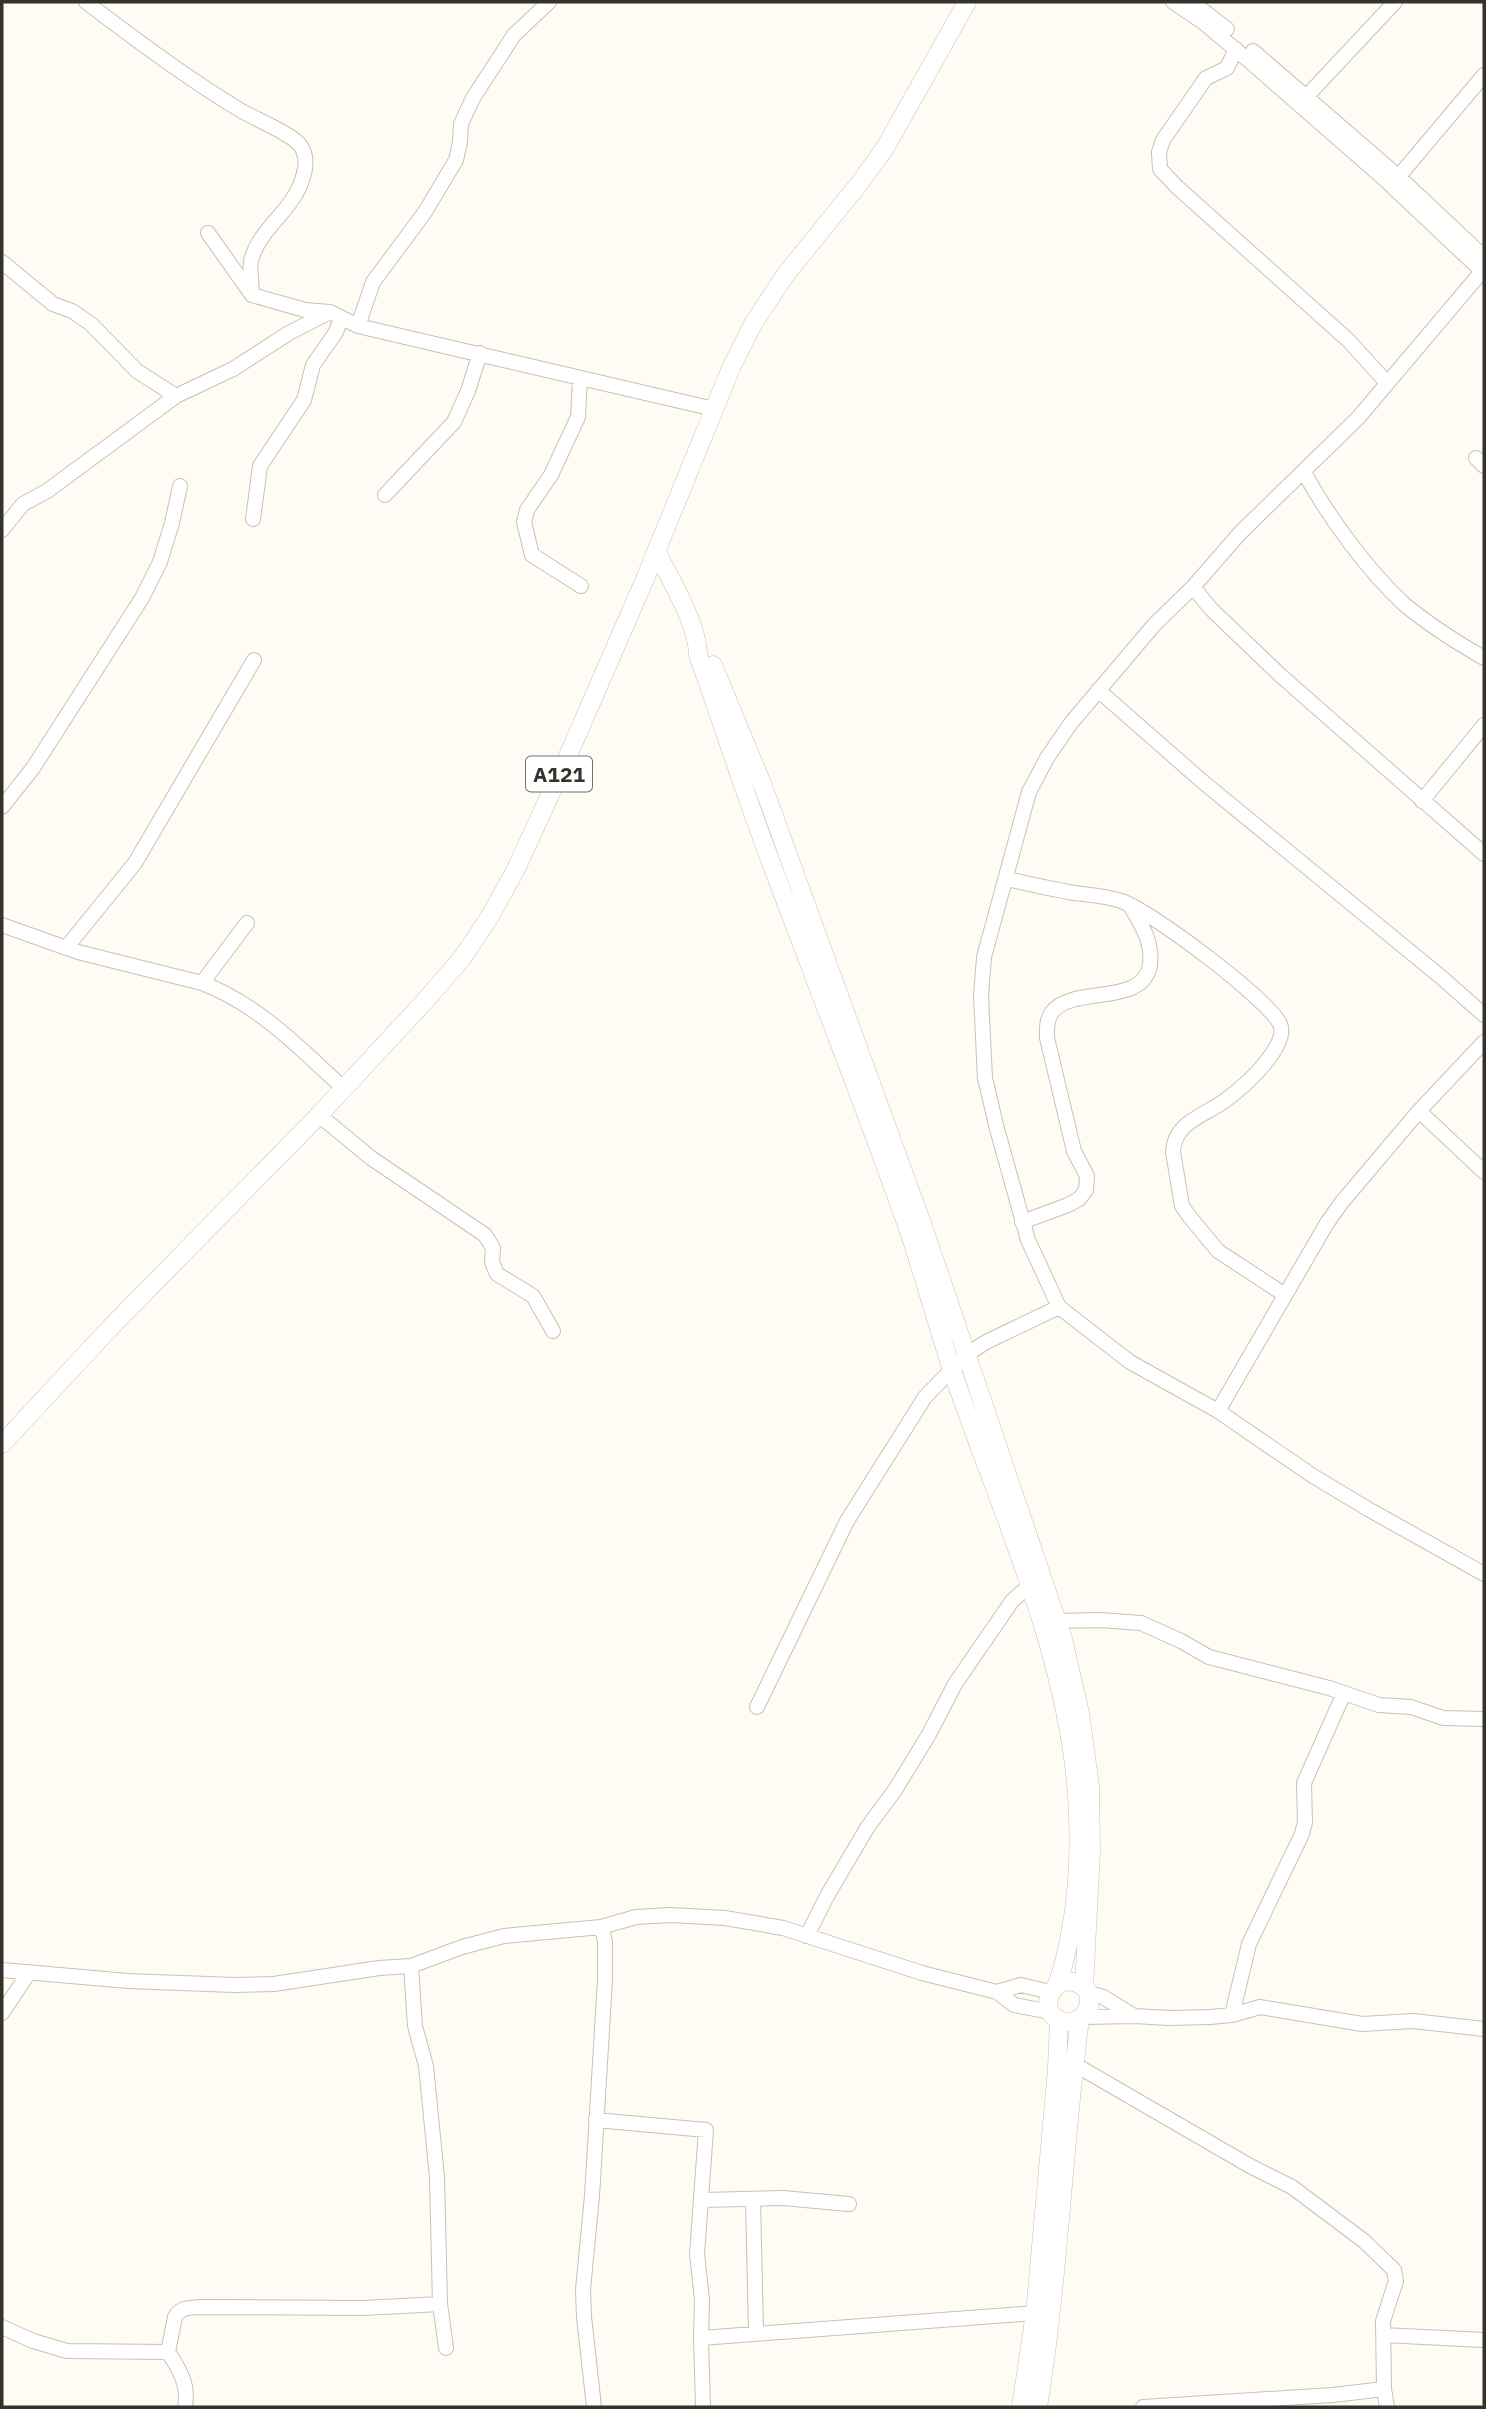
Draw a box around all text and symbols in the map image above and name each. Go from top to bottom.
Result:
road number: A121 [526,756,592,792]

